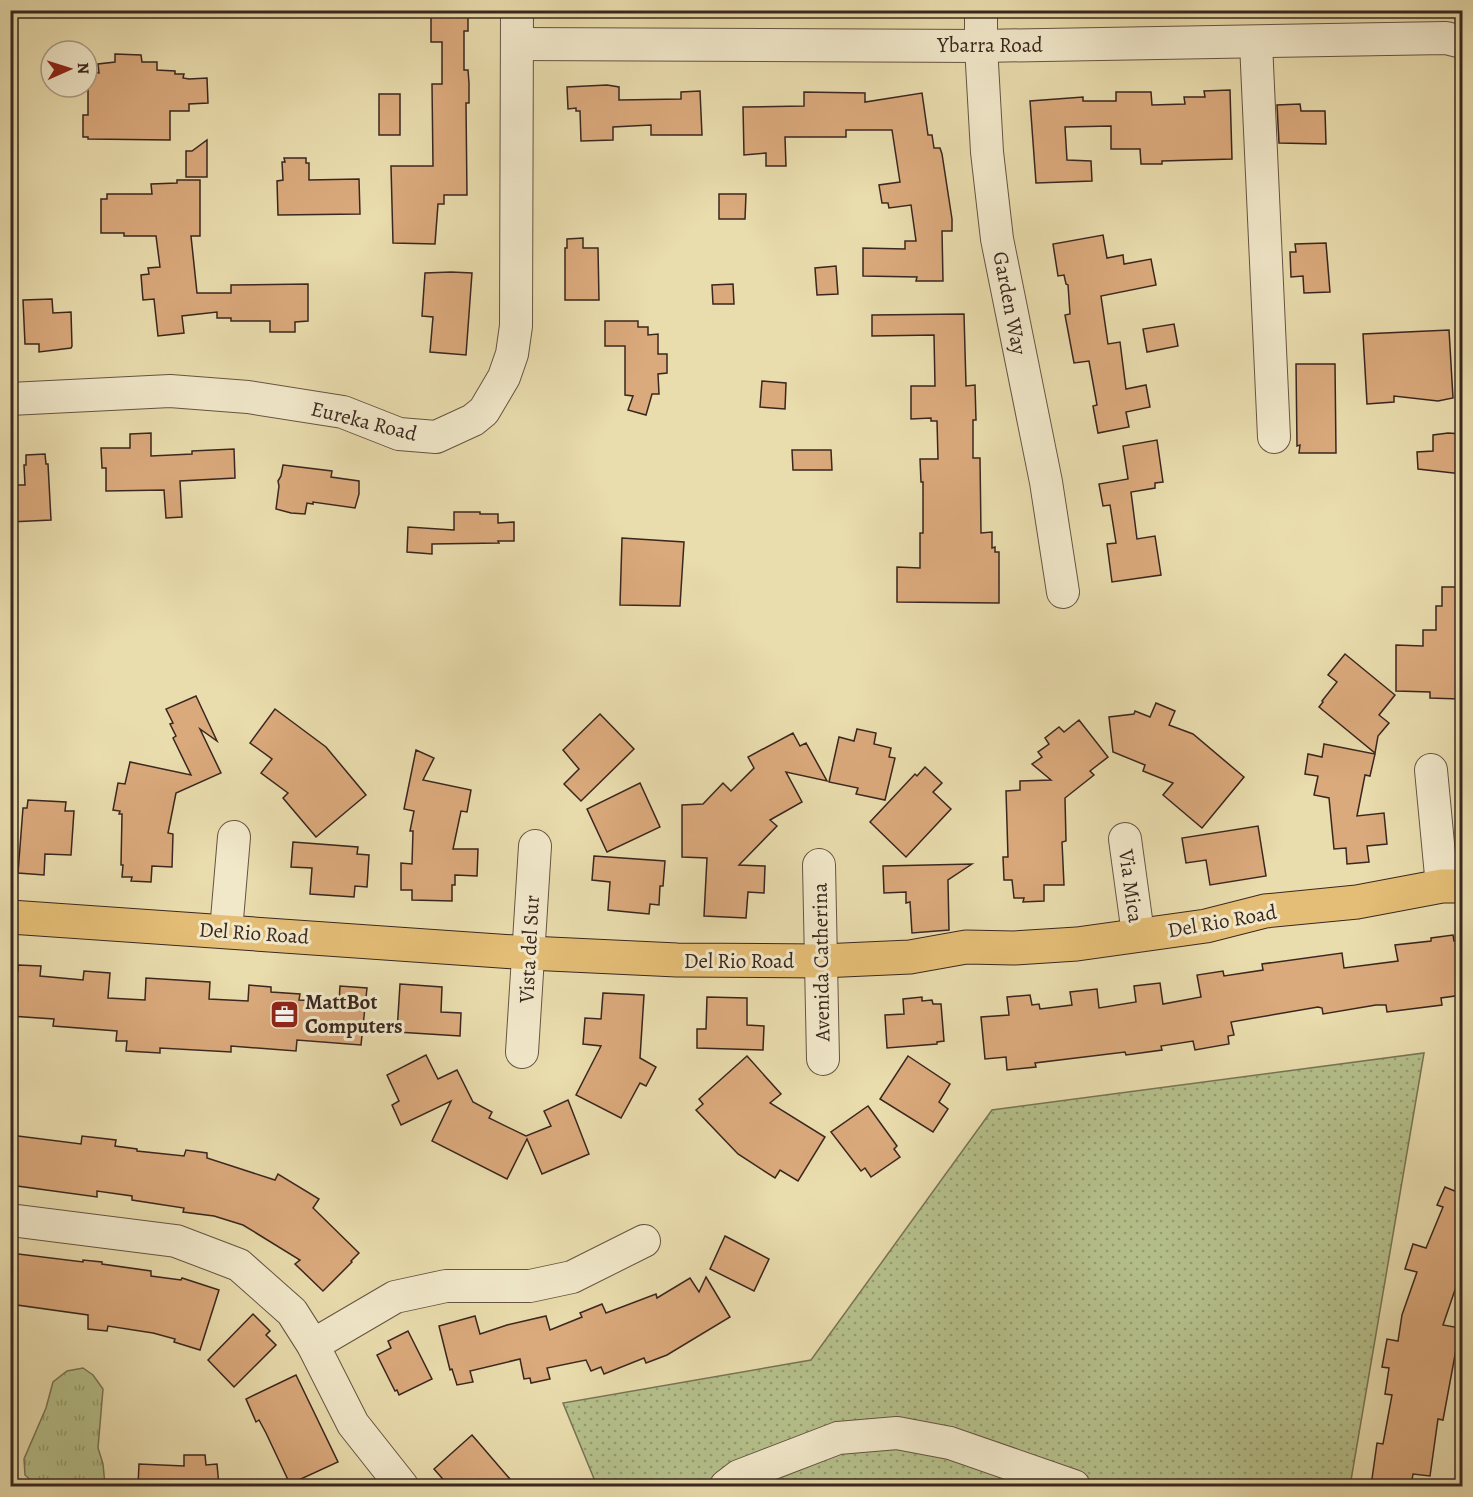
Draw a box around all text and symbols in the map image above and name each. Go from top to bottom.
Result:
street label: Ybarra Road [936,31,1043,59]
north arrow [39,39,99,99]
text: N [72,62,94,75]
street label: Garden Way [986,249,1034,358]
street label: Eureka Road [308,394,421,448]
street label: Via Mica [1112,847,1150,925]
street label: Avenida Catherina [806,882,836,1043]
street label: Vista del Sur [512,894,546,1005]
street label: Del Rio Road [1165,898,1279,944]
street label: Del Rio Road [198,915,311,951]
street label: Del Rio Road [684,947,795,975]
place label: MattBot Computers [305,988,403,1040]
office icon: MattBot Computers [268,998,300,1030]

